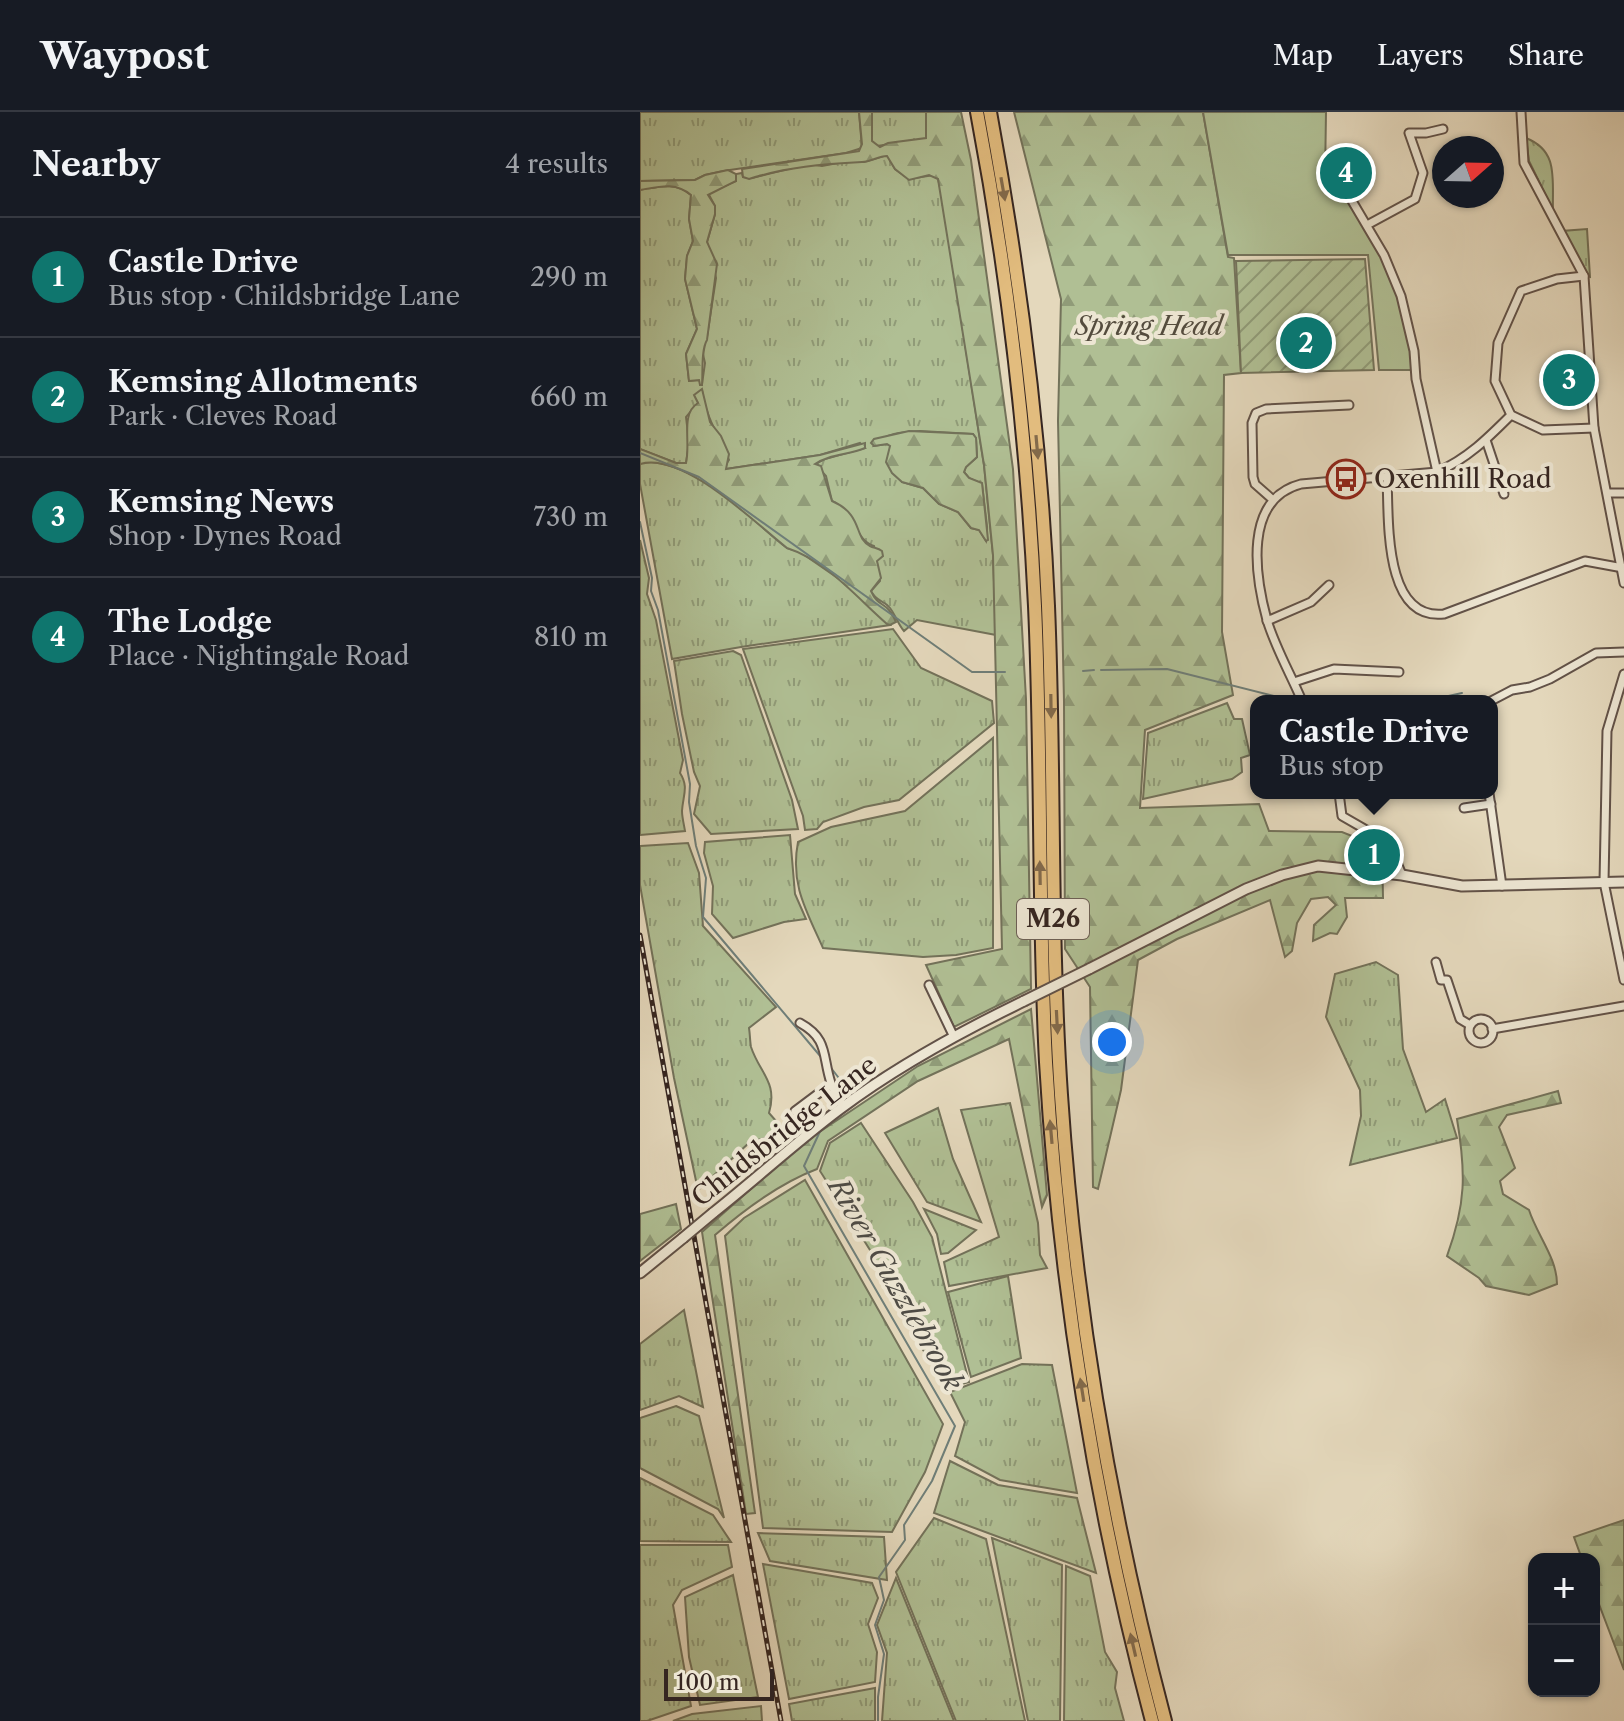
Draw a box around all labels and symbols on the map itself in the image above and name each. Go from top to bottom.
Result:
north arrow [1432,136,1504,208]
pin: 4 [1320,143,1372,203]
one-way arrow [998,177,1010,202]
park label: Spring Head [1073,310,1225,342]
pin: 2 [1280,313,1332,373]
pin: 3 [1543,350,1595,410]
one-way arrow [1031,435,1044,460]
bus stop icon: Oxenhill Road [1325,458,1367,500]
place label: Oxenhill Road [1374,463,1552,495]
one-way arrow [1044,694,1057,719]
pin: 1 [1348,825,1400,885]
one-way arrow [1033,860,1046,885]
road number: M26 [1017,899,1089,939]
one-way arrow [1050,1010,1063,1035]
your location [1092,1022,1132,1062]
street label: Childsbridge Lane [685,1049,883,1213]
one-way arrow [1044,1119,1057,1144]
water label: River Guzzlebrook [820,1170,971,1397]
one-way arrow [1076,1377,1088,1402]
one-way arrow [1126,1633,1139,1658]
scale bar [664,1665,774,1701]

